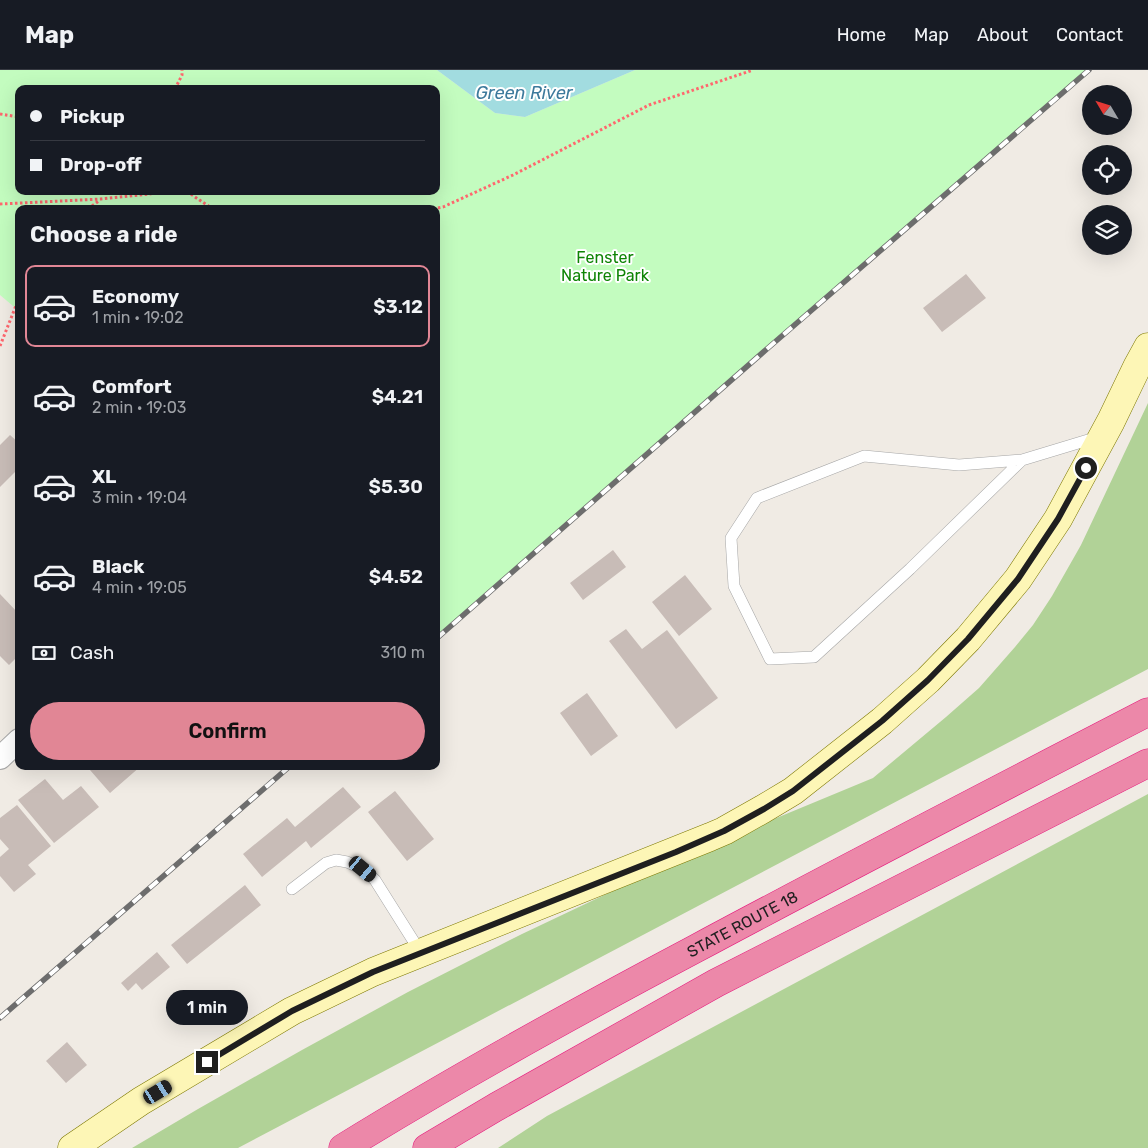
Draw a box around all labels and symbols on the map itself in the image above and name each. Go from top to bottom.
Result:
water label: Green River [475,82,574,104]
north arrow [1082,85,1132,135]
park label: Fenster Nature Park [561,248,650,285]
route start [1075,457,1097,479]
car [346,854,379,884]
street label: STATE ROUTE 18 [684,887,801,961]
callout: 1 min [166,990,248,1024]
route end [196,1051,218,1073]
car [141,1078,174,1106]

